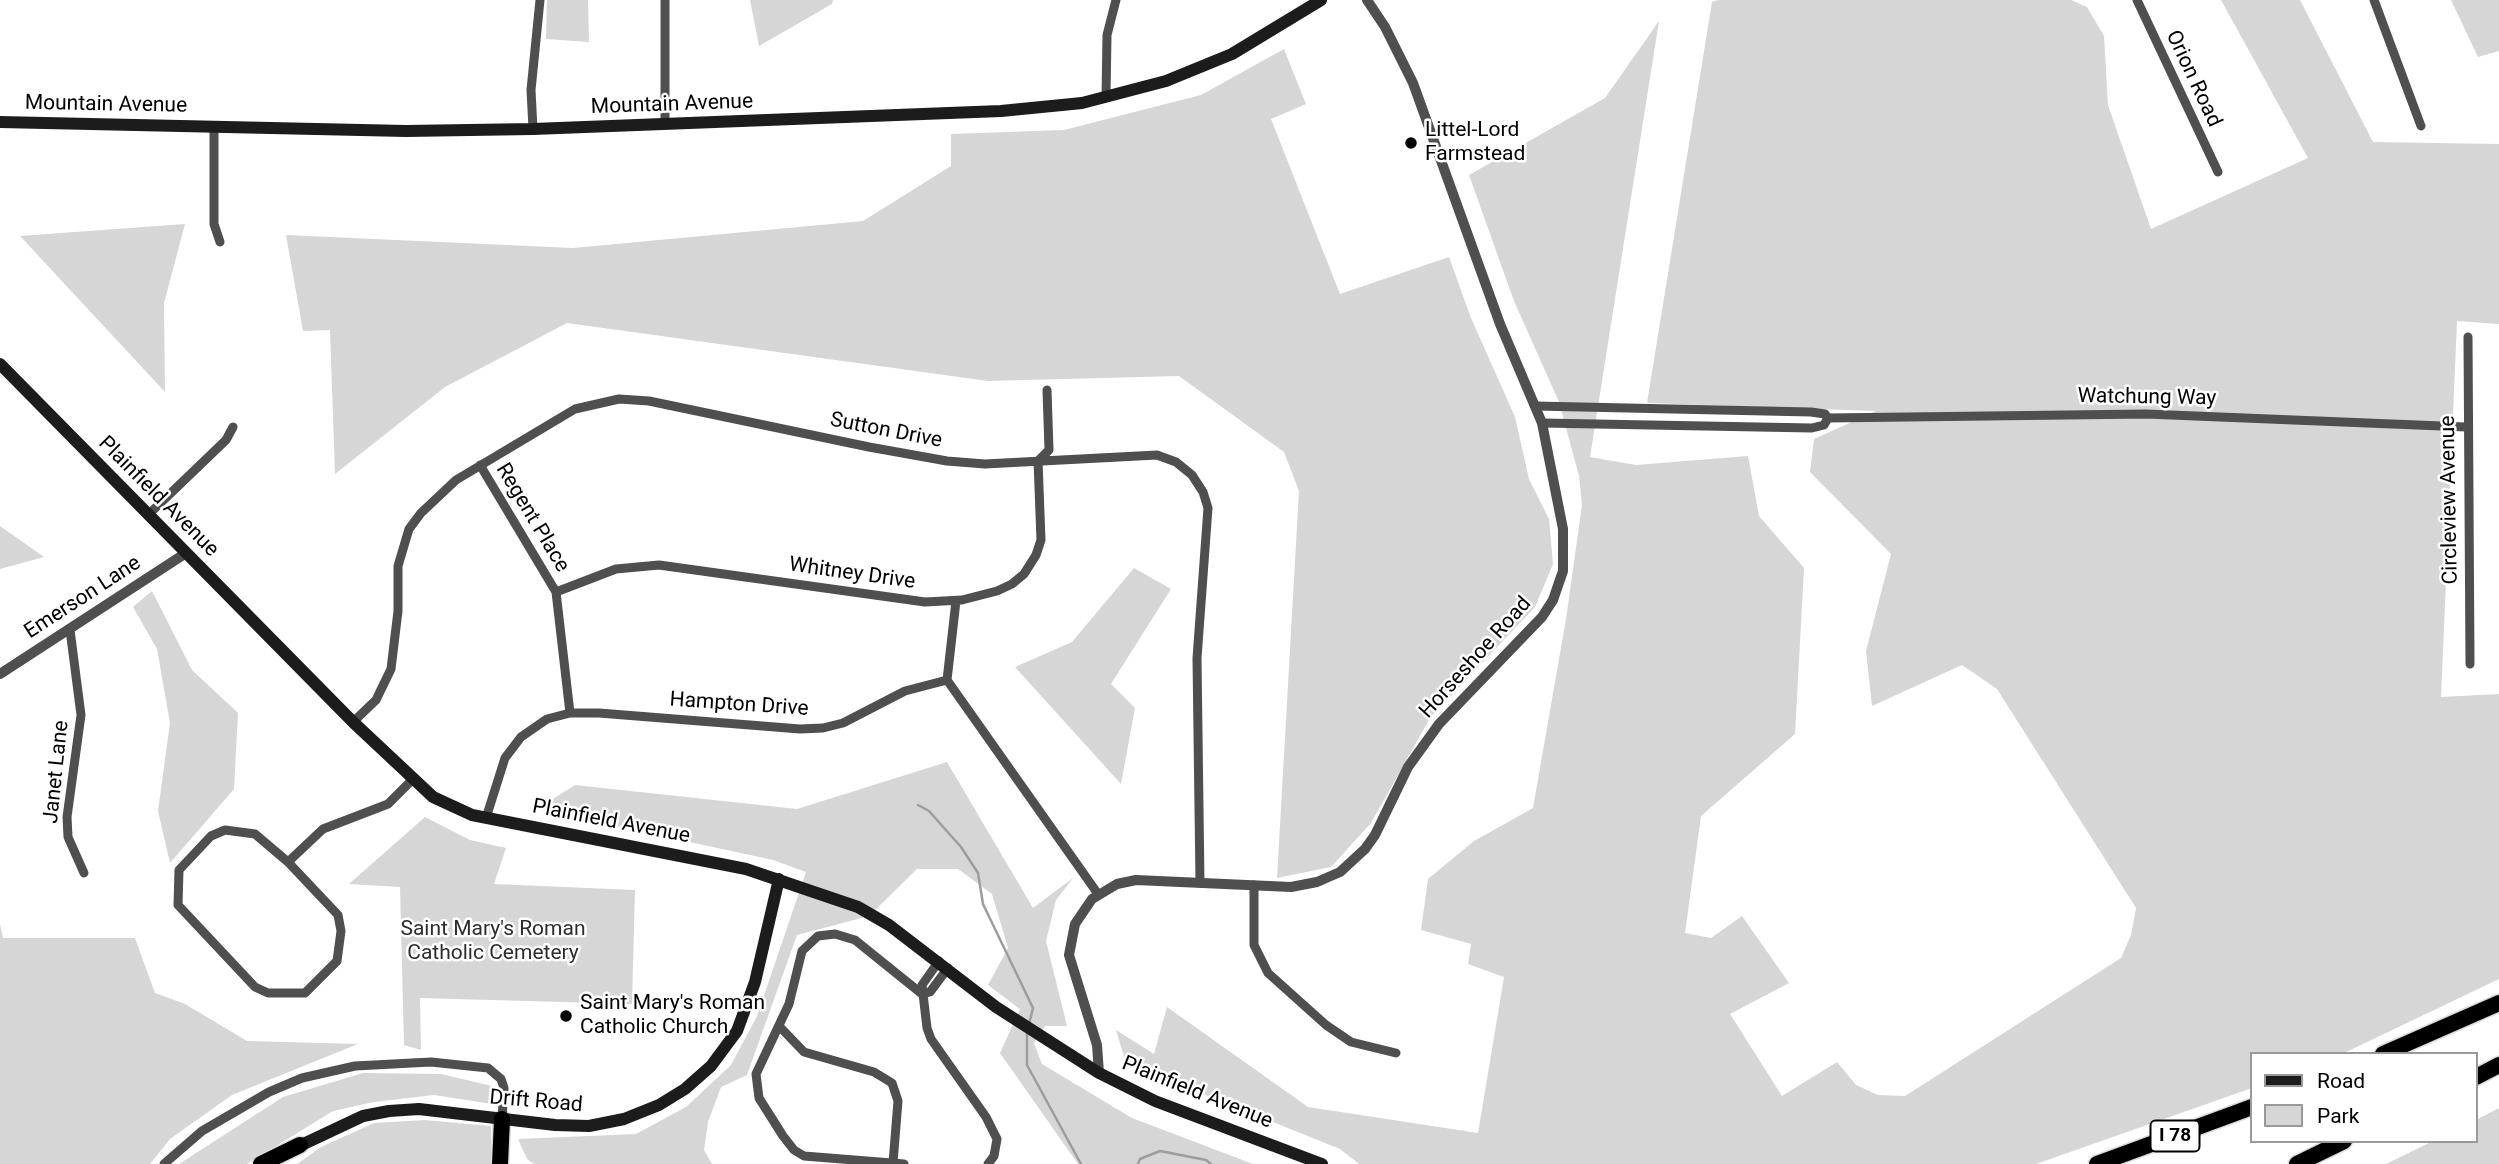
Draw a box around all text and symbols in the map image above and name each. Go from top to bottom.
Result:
street label: Orion Road [2160,27,2226,131]
street label: Mountain Avenue [590,90,754,120]
street label: Mountain Avenue [25,91,187,119]
place label: Littel-Lord Farmstead [1425,118,1525,168]
marker: Littel-Lord Farmstead [1403,135,1419,151]
street label: Watchung Way [2077,384,2217,412]
street label: Sutton Drive [828,408,944,454]
street label: Circleview Avenue [2436,415,2464,585]
street label: Plainfield Avenue [92,431,224,563]
street label: Regent Place [490,459,574,577]
street label: Emerson Lane [20,551,146,645]
street label: Whitney Drive [787,553,917,595]
street label: Horseshoe Road [1415,592,1537,724]
street label: Hampton Drive [669,688,809,722]
street label: Janet Lane [39,719,75,825]
street label: Plainfield Avenue [530,794,692,850]
park label: Saint Mary's Roman Catholic Cemetery [400,917,586,967]
place label: Saint Mary's Roman Catholic Church [580,991,765,1041]
marker: Saint Mary's Roman Catholic Church [558,1008,574,1024]
street label: Plainfield Avenue [1118,1051,1276,1135]
legend [2250,1052,2478,1143]
text: Road [2317,1069,2365,1093]
street label: Drift Road [488,1085,584,1119]
text: Park [2317,1104,2359,1128]
road number: I 78 [2150,1120,2200,1152]

